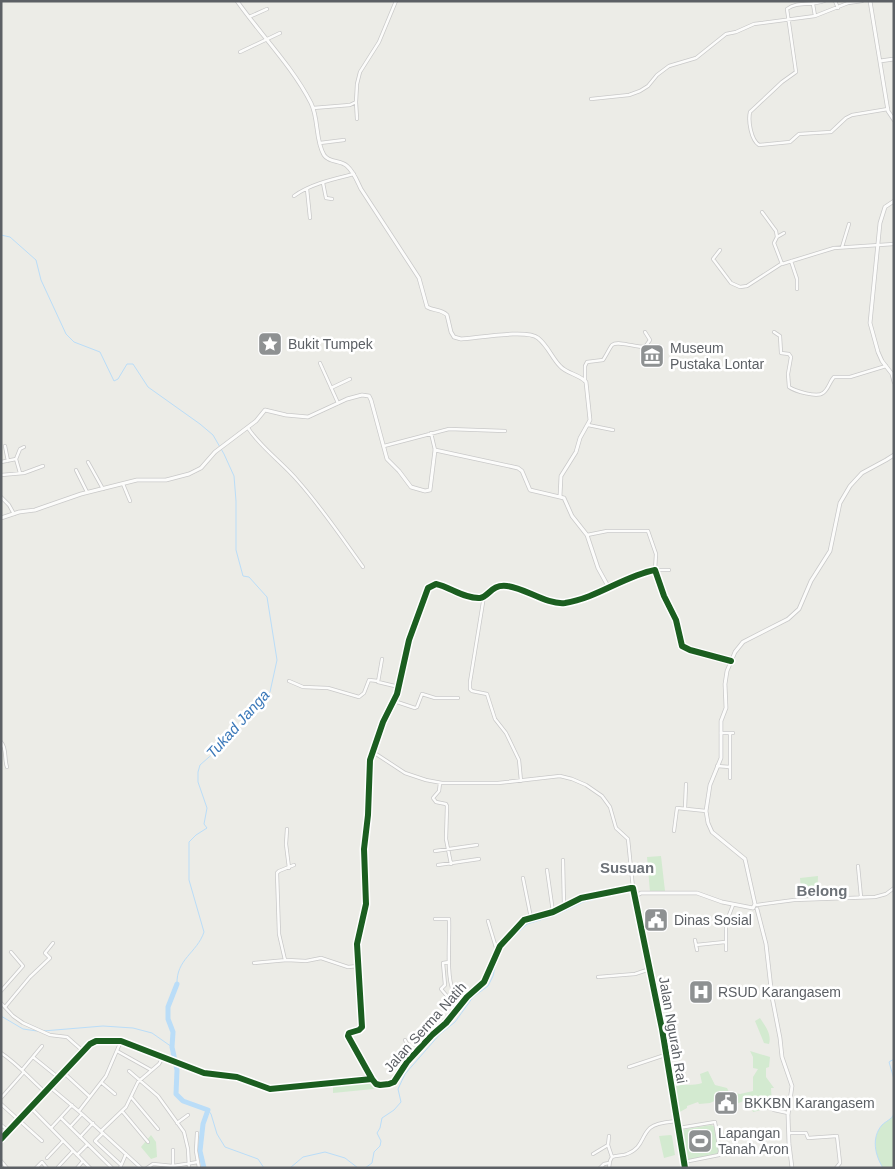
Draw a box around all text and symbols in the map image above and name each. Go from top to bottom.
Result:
place icon: Bukit Tumpek [257,331,283,357]
place label: Bukit Tumpek [288,336,374,352]
place label: Museum Pustaka Lontar [670,340,765,372]
museum icon: Museum Pustaka Lontar [639,343,665,369]
water label: Tukad Janga [203,686,273,761]
district label: Susuan [600,859,654,876]
district label: Belong [797,882,847,899]
public building icon: Dinas Sosial [643,907,669,933]
place label: Dinas Sosial [674,912,752,928]
street label: Jalan Ngurah Rai [656,975,690,1085]
street label: Jalan Serma Natih [381,979,469,1075]
hospital icon: RSUD Karangasem [688,979,714,1005]
place label: RSUD Karangasem [718,984,841,1000]
public building icon: BKKBN Karangasem [713,1090,739,1116]
place label: BKKBN Karangasem [744,1095,875,1111]
place label: Lapangan Tanah Aron [718,1125,789,1157]
sports icon: Lapangan Tanah Aron [687,1128,713,1154]

